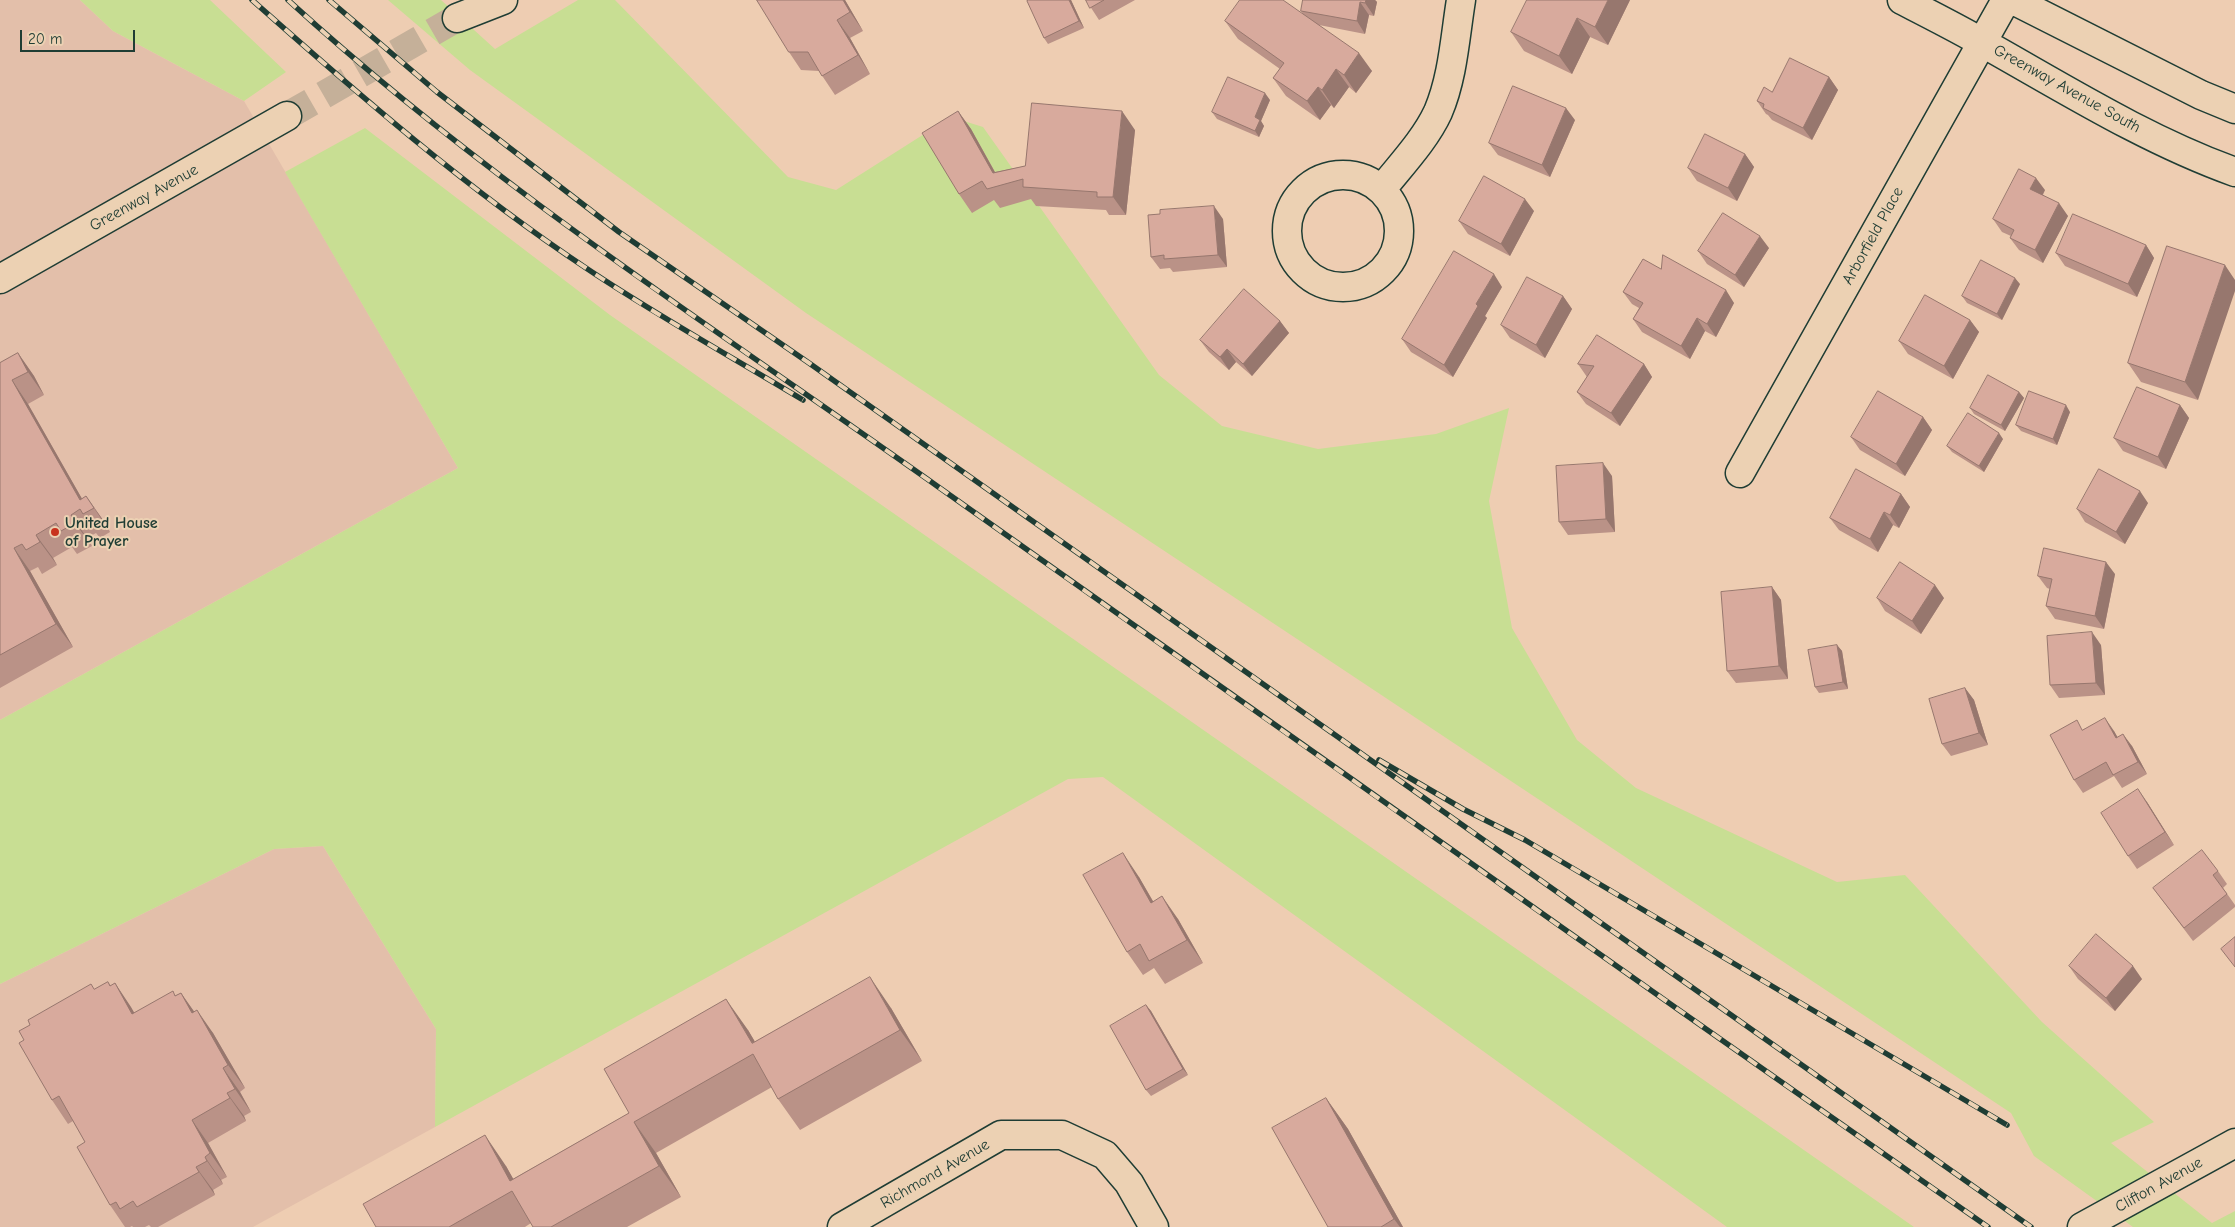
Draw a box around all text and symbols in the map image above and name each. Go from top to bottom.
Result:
scale bar [22,20,138,52]
text: 20 m [28,30,62,48]
street label: Greenway Avenue South [1990,41,2144,137]
street label: Greenway Avenue [86,160,202,236]
street label: Arborfield Place [1838,184,1908,288]
place label: United House of Prayer [65,513,158,551]
marker: United House of Prayer [49,526,61,538]
street label: Richmond Avenue [877,1135,993,1213]
street label: Clifton Avenue [2112,1153,2206,1217]

